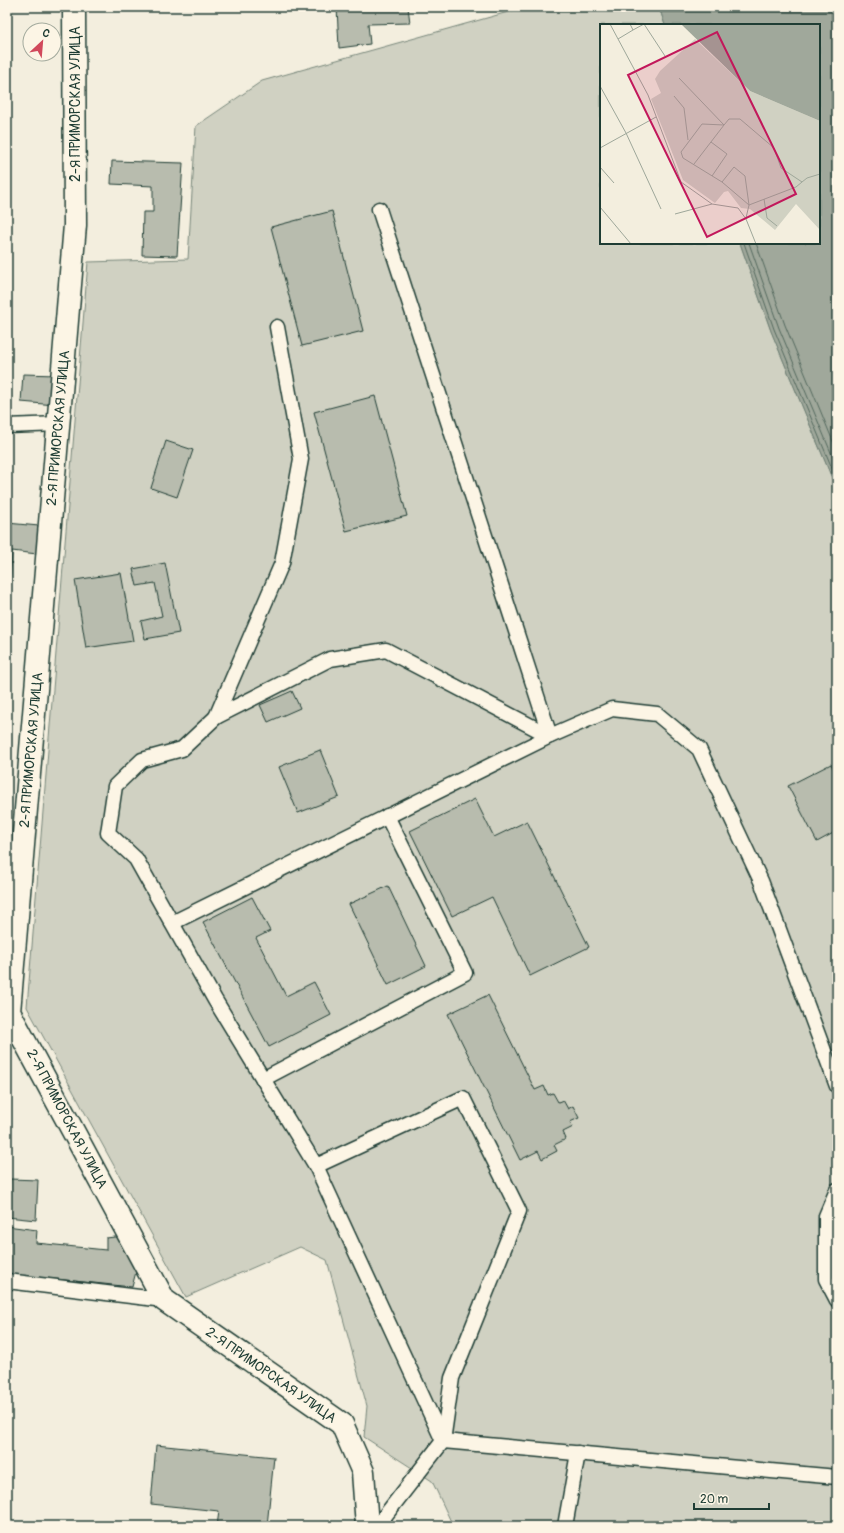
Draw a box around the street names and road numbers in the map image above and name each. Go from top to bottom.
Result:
street label: 2-Я ПРИМОРСКАЯ УЛИЦА [67,26,84,182]
street label: 2-Я ПРИМОРСКАЯ УЛИЦА [43,350,73,506]
street label: 2-Я ПРИМОРСКАЯ УЛИЦА [16,672,46,828]
street label: 2-Я ПРИМОРСКАЯ УЛИЦА [23,1046,111,1192]
street label: 2-Я ПРИМОРСКАЯ УЛИЦА [202,1323,340,1427]

